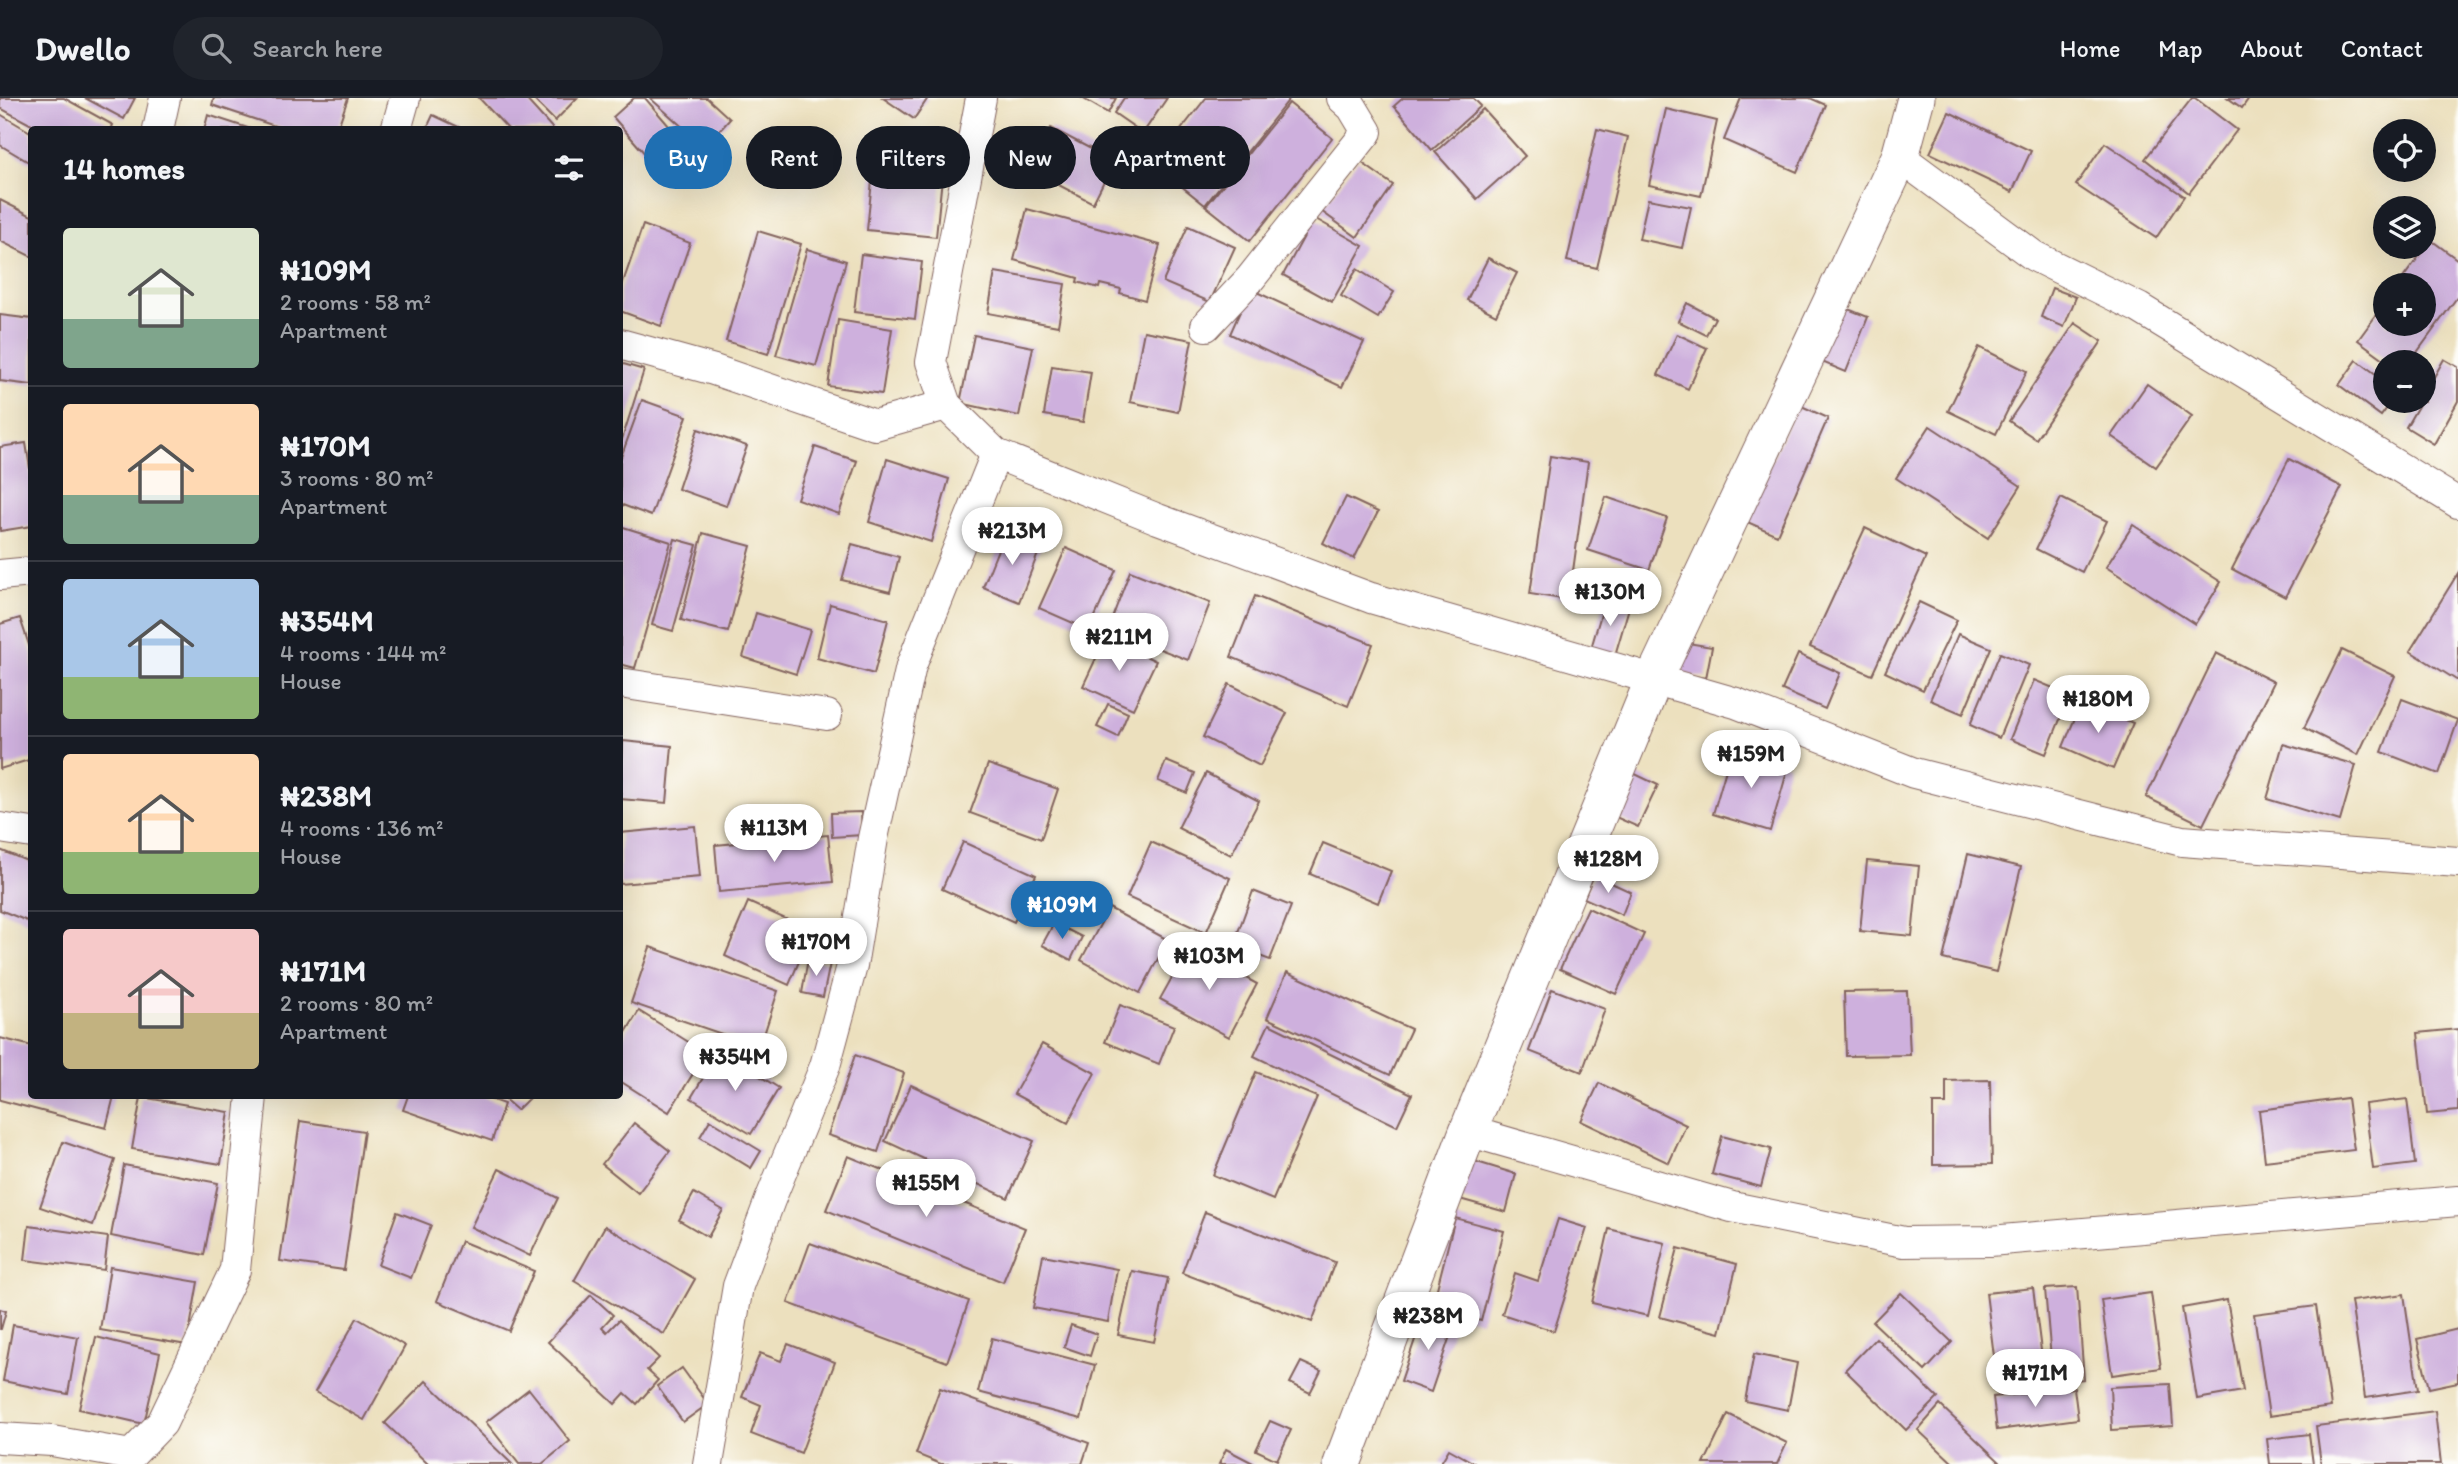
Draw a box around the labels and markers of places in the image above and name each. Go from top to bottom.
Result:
pin: ₦213M [963,508,1061,567]
pin: ₦130M [1561,568,1659,628]
pin: ₦211M [1070,614,1168,673]
pin: ₦180M [2049,676,2147,735]
pin: ₦159M [1702,730,1800,790]
pin: ₦113M [725,804,823,864]
pin: ₦128M [1559,836,1657,895]
pin: ₦109M [1013,882,1111,941]
pin: ₦170M [767,918,865,978]
pin: ₦103M [1160,932,1258,992]
pin: ₦354M [686,1034,784,1093]
pin: ₦155M [877,1160,975,1219]
pin: ₦238M [1379,1292,1477,1352]
pin: ₦171M [1986,1350,2084,1409]

